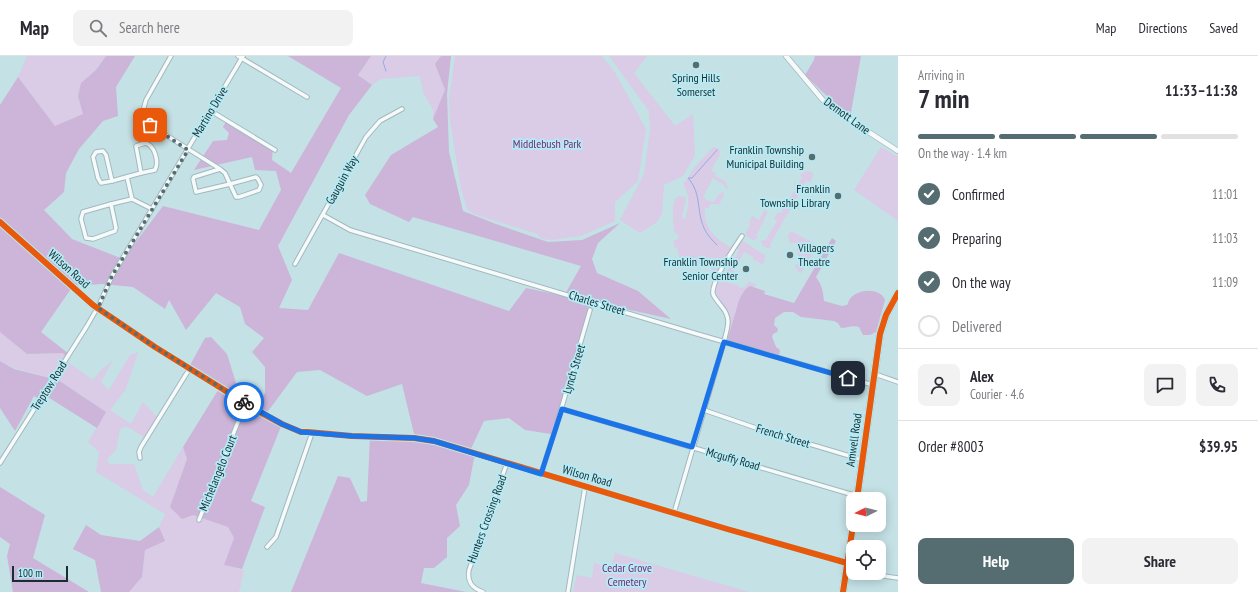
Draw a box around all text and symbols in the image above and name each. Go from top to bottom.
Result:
search box [73,10,353,46]
text: Map [20,16,49,40]
icon: search [87,17,109,39]
text: Search here [119,18,180,37]
text: Map [1096,19,1116,37]
text: Directions [1138,19,1187,37]
text: Saved [1209,19,1238,37]
marker: Spring Hills Somerset [691,60,701,70]
text: Arriving in [918,67,965,84]
place label: Spring Hills Somerset [672,70,720,99]
text: 11:33–11:38 [1165,81,1238,100]
text: 7 min [918,82,969,115]
street label: Martino Drive [189,84,231,140]
street label: Demott Lane [821,94,873,137]
pin [133,108,167,142]
icon: bag [139,114,161,136]
park label: Middlebush Park [513,136,582,151]
place label: Franklin Township Municipal Building [727,142,804,171]
text: On the way · 1.4 km [918,145,1007,162]
street label: Gauguin Way [322,152,361,207]
marker: Franklin Township Municipal Building [807,152,817,162]
place label: Franklin Township Library [760,181,830,210]
icon: check [918,183,940,205]
text: Confirmed [952,185,1005,204]
text: 11:01 [1212,186,1238,203]
marker: Franklin Township Library [833,191,843,201]
icon: check [918,227,940,249]
text: Preparing [952,229,1002,248]
text: 11:03 [1212,230,1238,247]
place label: Villagers Theatre [797,240,834,269]
street label: Wilson Road [45,246,93,291]
marker: Villagers Theatre [785,250,795,260]
place label: Franklin Township Senior Center [663,254,739,283]
marker: Franklin Township Senior Center [741,264,751,274]
icon: check [918,271,940,293]
text: On the way [952,273,1011,292]
text: 11:09 [1212,274,1238,291]
street label: Charles Street [567,287,628,318]
text: Delivered [952,317,1002,336]
street label: Lynch Street [559,342,588,395]
street label: Treptow Road [27,358,70,413]
pin [831,361,865,395]
button: person [918,364,960,406]
button: chat [1144,364,1186,406]
button: phone [1196,364,1238,406]
icon: home [837,367,859,389]
text: Alex [970,367,994,386]
courier [224,382,264,422]
text: Courier · 4.6 [970,386,1024,403]
icon: bike [233,391,255,413]
street label: Amwell Road [842,412,865,468]
street label: French Street [754,420,812,451]
street label: Michelangelo Court [195,432,240,513]
text: Order #8003 [918,437,984,456]
text: $39.95 [1199,437,1238,456]
street label: Mcguffy Road [704,444,762,473]
street label: Wilson Road [561,461,614,490]
street label: Hunters Crossing Road [464,473,509,565]
north arrow [846,492,886,532]
map controls [846,492,886,580]
button: Help [918,538,1074,584]
button: Share [1082,538,1238,584]
button: locate [846,540,886,580]
park label: Cedar Grove Cemetery [602,560,652,589]
scale bar [12,564,68,583]
text: 100 m [18,566,42,580]

